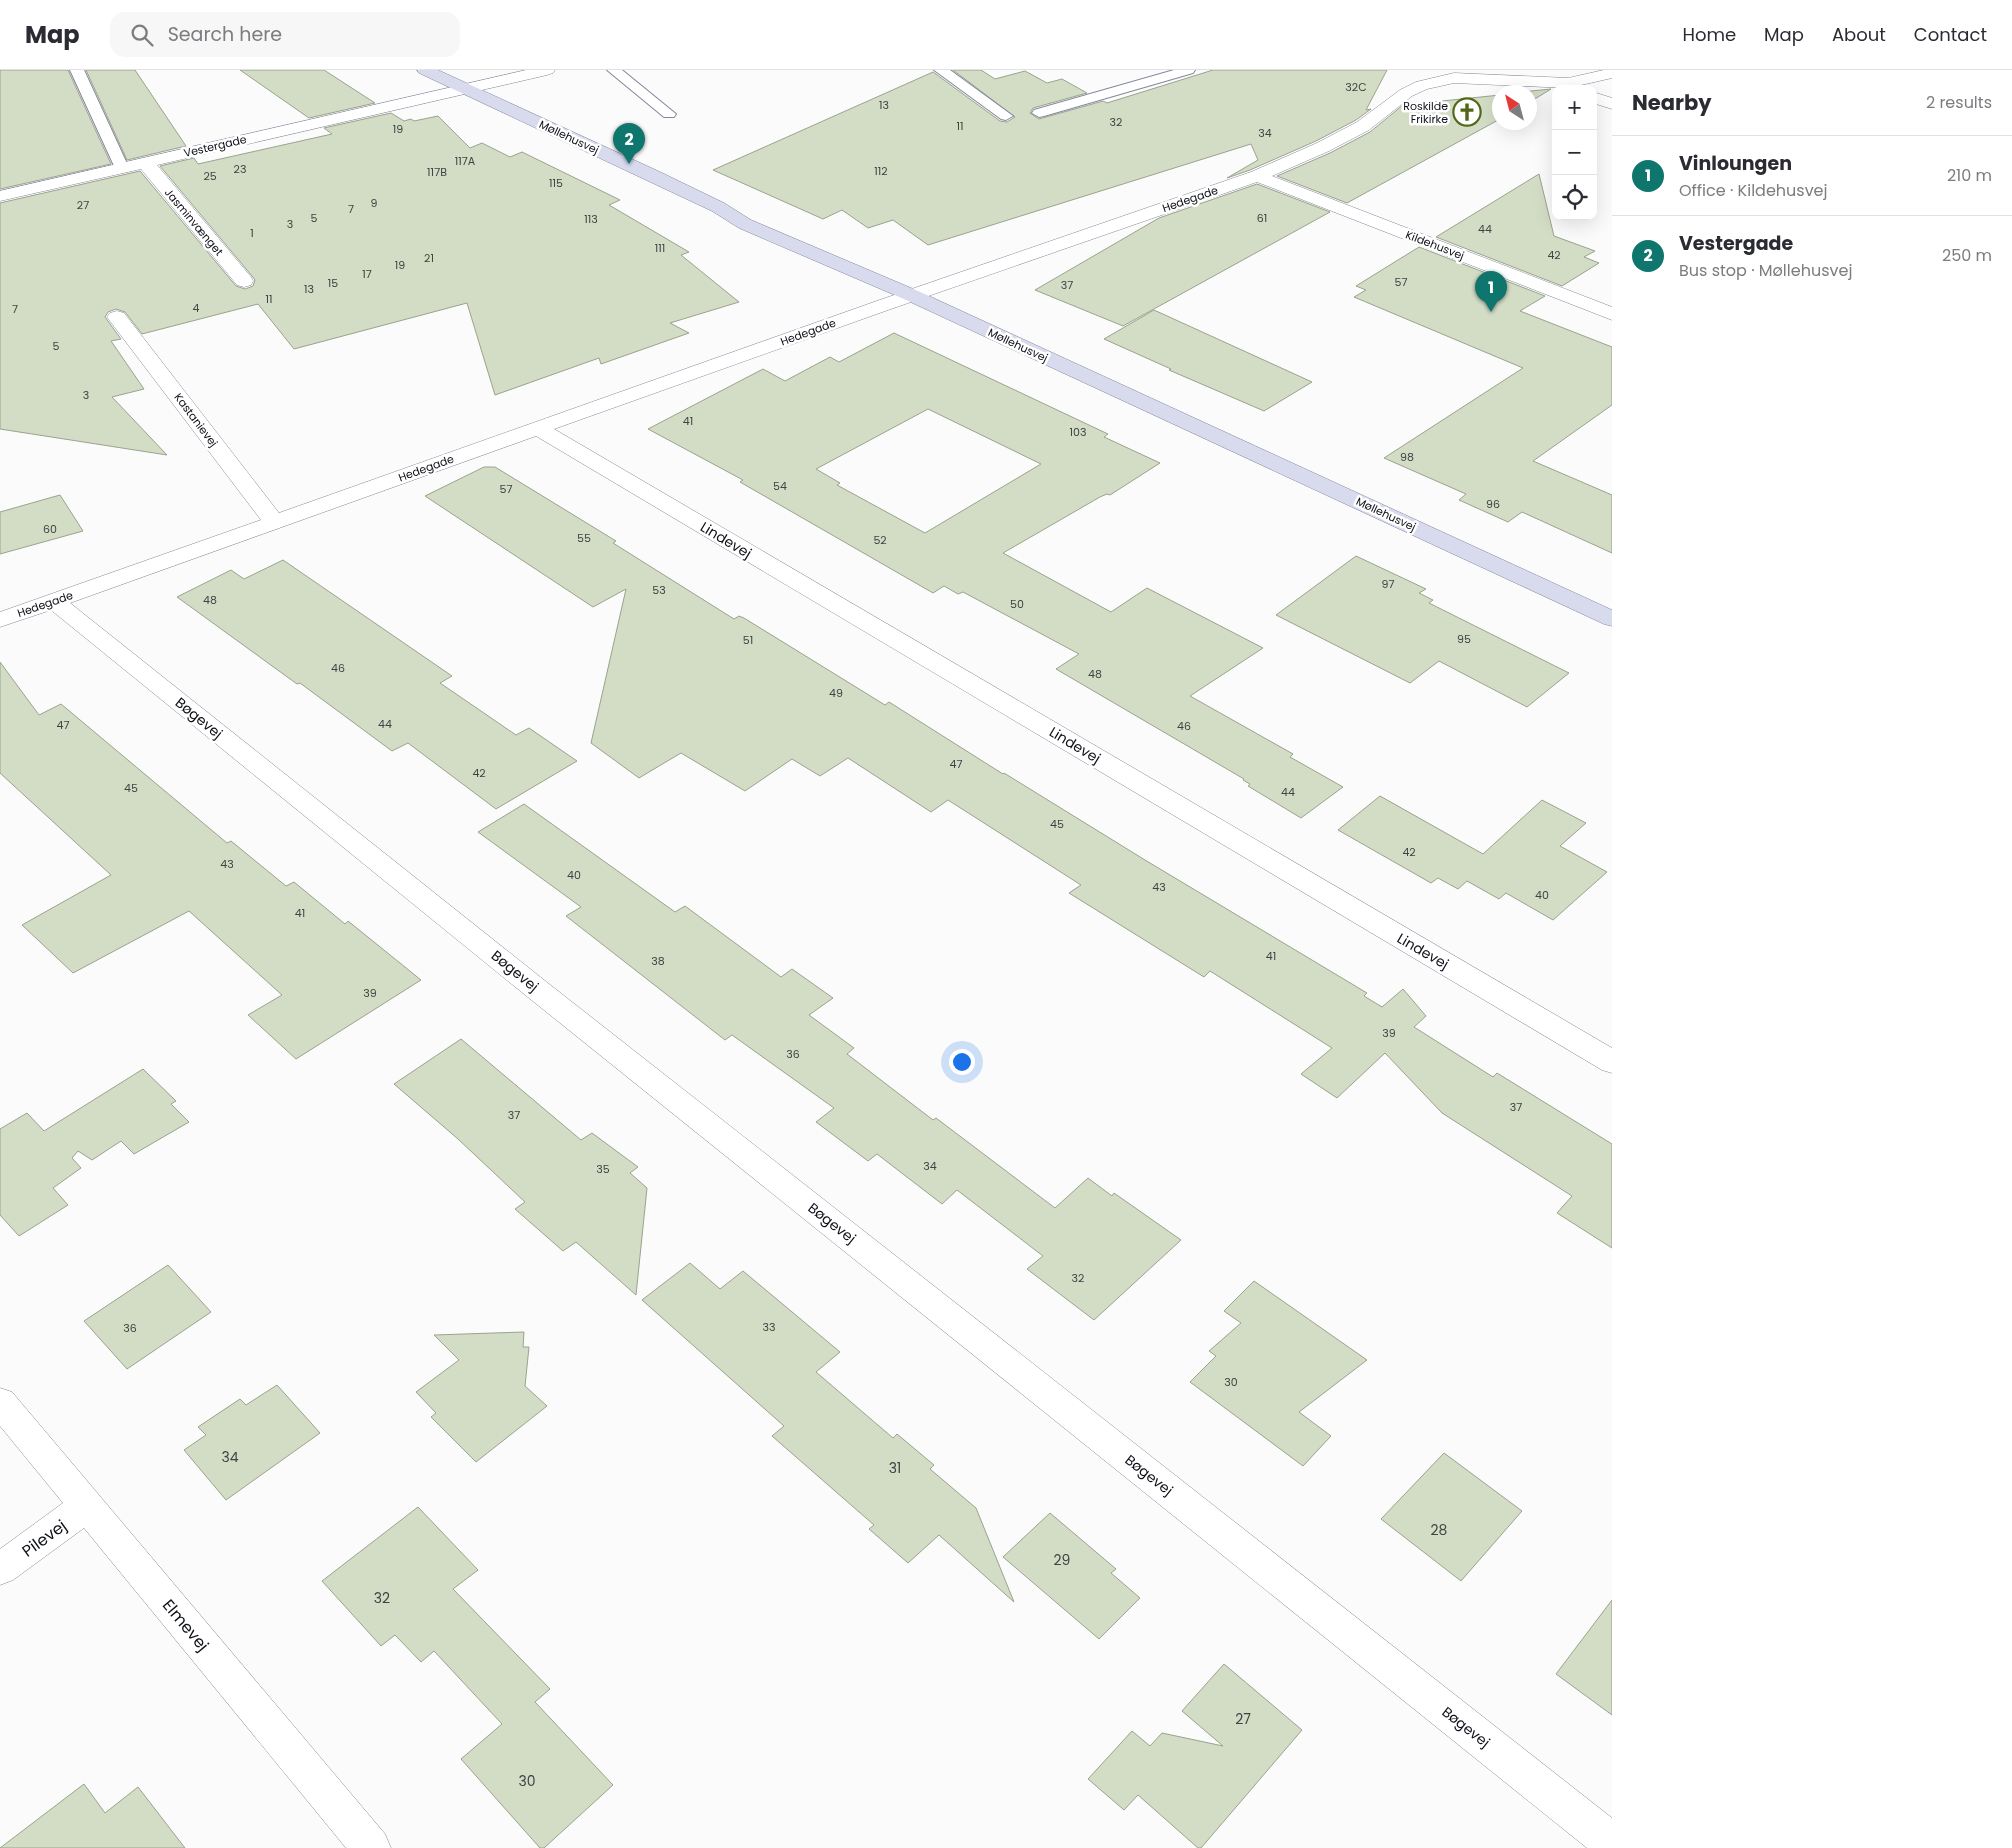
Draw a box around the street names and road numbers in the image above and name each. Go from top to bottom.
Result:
street label: Møllehusvej [536,116,602,158]
street label: Vestergade [182,131,248,161]
street label: Hedegade [1160,182,1220,216]
street label: Jasminvænget [161,185,227,259]
street label: Kildehusvej [1403,226,1467,264]
street label: Hedegade [778,315,838,349]
street label: Møllehusvej [985,324,1051,366]
street label: Kastanievej [171,390,222,450]
street label: Hedegade [396,451,456,485]
street label: Møllehusvej [1353,493,1419,535]
street label: Lindevej [697,517,755,563]
street label: Hedegade [15,587,75,621]
street label: Bøgevej [171,693,227,743]
street label: Lindevej [1046,722,1104,768]
street label: Lindevej [1393,928,1453,974]
street label: Bøgevej [487,946,543,996]
street label: Bøgevej [804,1198,860,1248]
street label: Bøgevej [1121,1450,1177,1500]
street label: Pilevej [17,1514,71,1562]
street label: Elmevej [157,1594,214,1656]
street label: Bøgevej [1438,1702,1494,1752]

